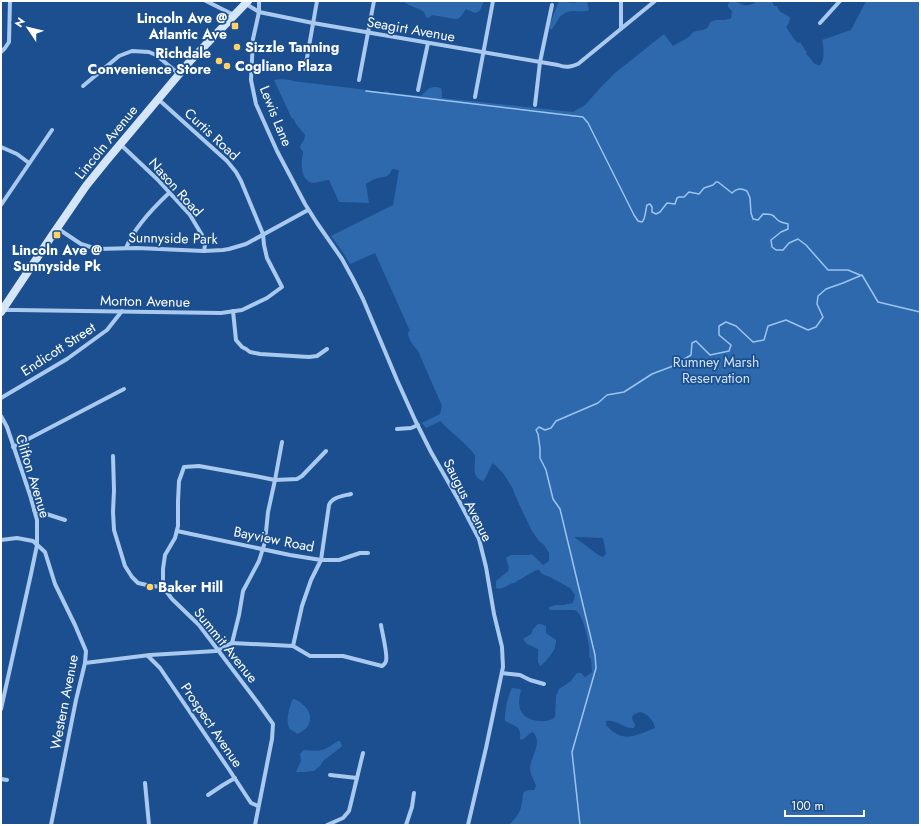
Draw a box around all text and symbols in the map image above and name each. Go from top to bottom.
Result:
north arrow [8,8,48,48]
place label: Lincoln Ave @ Atlantic Ave [137,8,227,44]
street label: Seagirt Avenue [365,11,457,47]
text: N [11,14,29,30]
marker: Lincoln Ave @ Atlantic Ave [230,21,240,31]
place label: Sizzle Tanning [245,37,339,57]
marker: Sizzle Tanning [232,42,242,52]
place label: Richdale Convenience Store [88,43,211,79]
marker: Richdale Convenience Store [214,56,224,66]
place label: Cogliano Plaza [235,56,332,76]
marker: Cogliano Plaza [222,61,232,71]
street label: Lewis Lane [255,83,297,149]
street label: Lincoln Avenue [70,101,142,183]
street label: Curtis Road [180,103,244,165]
street label: Nason Road [144,153,208,221]
street label: Sunnyside Park [128,227,219,249]
marker: Lincoln Ave @ Sunnyside Pk [52,230,62,240]
place label: Lincoln Ave @ Sunnyside Pk [12,240,102,276]
street label: Morton Avenue [100,290,190,312]
street label: Endicott Street [17,317,100,381]
park label: Rumney Marsh Reservation [673,352,759,388]
street label: Clifton Avenue [11,432,55,520]
street label: Saugus Avenue [439,455,497,545]
street label: Bayview Road [232,521,316,557]
place label: Baker Hill [158,577,223,597]
marker: Baker Hill [145,582,155,592]
street label: Summit Avenue [189,603,263,687]
street label: Western Avenue [45,653,83,751]
street label: Prospect Avenue [176,679,248,771]
scale bar [785,792,864,818]
text: 100 m [791,797,824,815]

